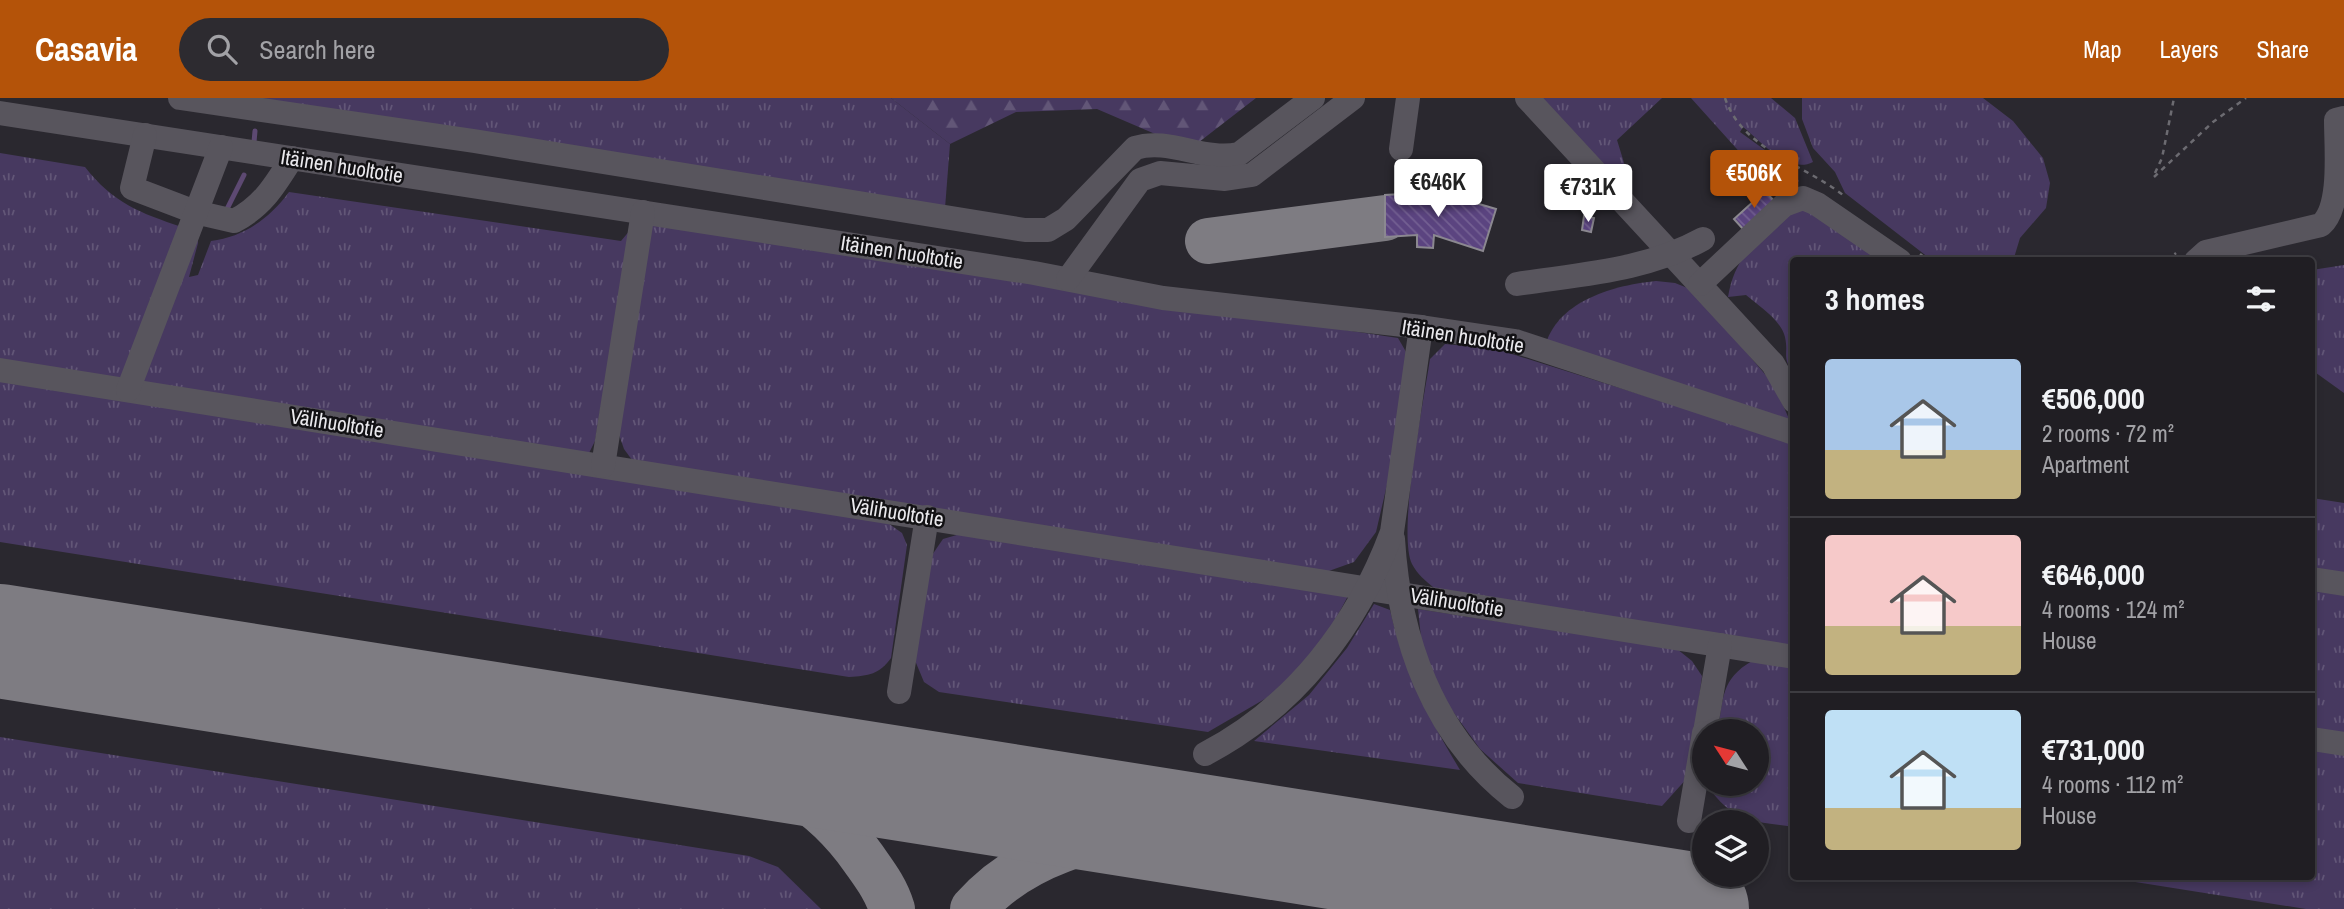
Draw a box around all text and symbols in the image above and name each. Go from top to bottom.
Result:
search box [179,18,669,81]
text: Casavia [35,27,137,71]
icon: search [203,30,241,68]
text: Search here [259,32,375,67]
text: Map [2083,33,2121,65]
text: Layers [2159,33,2218,65]
text: Share [2256,33,2309,65]
street label: Itäinen huoltotie [279,142,405,190]
pin: €506K [1705,150,1803,210]
text: €506K [1726,157,1782,188]
pin: €646K [1389,159,1487,219]
pin: €731K [1539,164,1637,224]
text: €646K [1410,166,1466,197]
text: €731K [1560,171,1616,202]
street label: Itäinen huoltotie [839,228,965,276]
text: 3 homes [1825,279,1925,319]
icon: filters [2242,280,2280,318]
street label: Itäinen huoltotie [1400,312,1526,360]
text: €506,000 [2042,378,2145,418]
icon: home [1881,387,1965,471]
street label: Välihuoltotie [288,401,386,445]
text: 2 rooms · 72 m² [2042,418,2174,449]
text: Apartment [2042,449,2129,480]
street label: Välihuoltotie [848,490,946,534]
text: €646,000 [2042,554,2145,594]
icon: home [1881,563,1965,647]
street label: Välihuoltotie [1408,580,1506,624]
text: 4 rooms · 124 m² [2042,594,2185,625]
text: House [2042,625,2097,656]
north arrow [1692,719,1769,796]
map controls [1692,719,1769,887]
text: €731,000 [2042,729,2145,769]
icon: home [1881,738,1965,822]
text: 4 rooms · 112 m² [2042,769,2183,800]
text: House [2042,800,2097,831]
button: layers [1692,810,1769,887]

